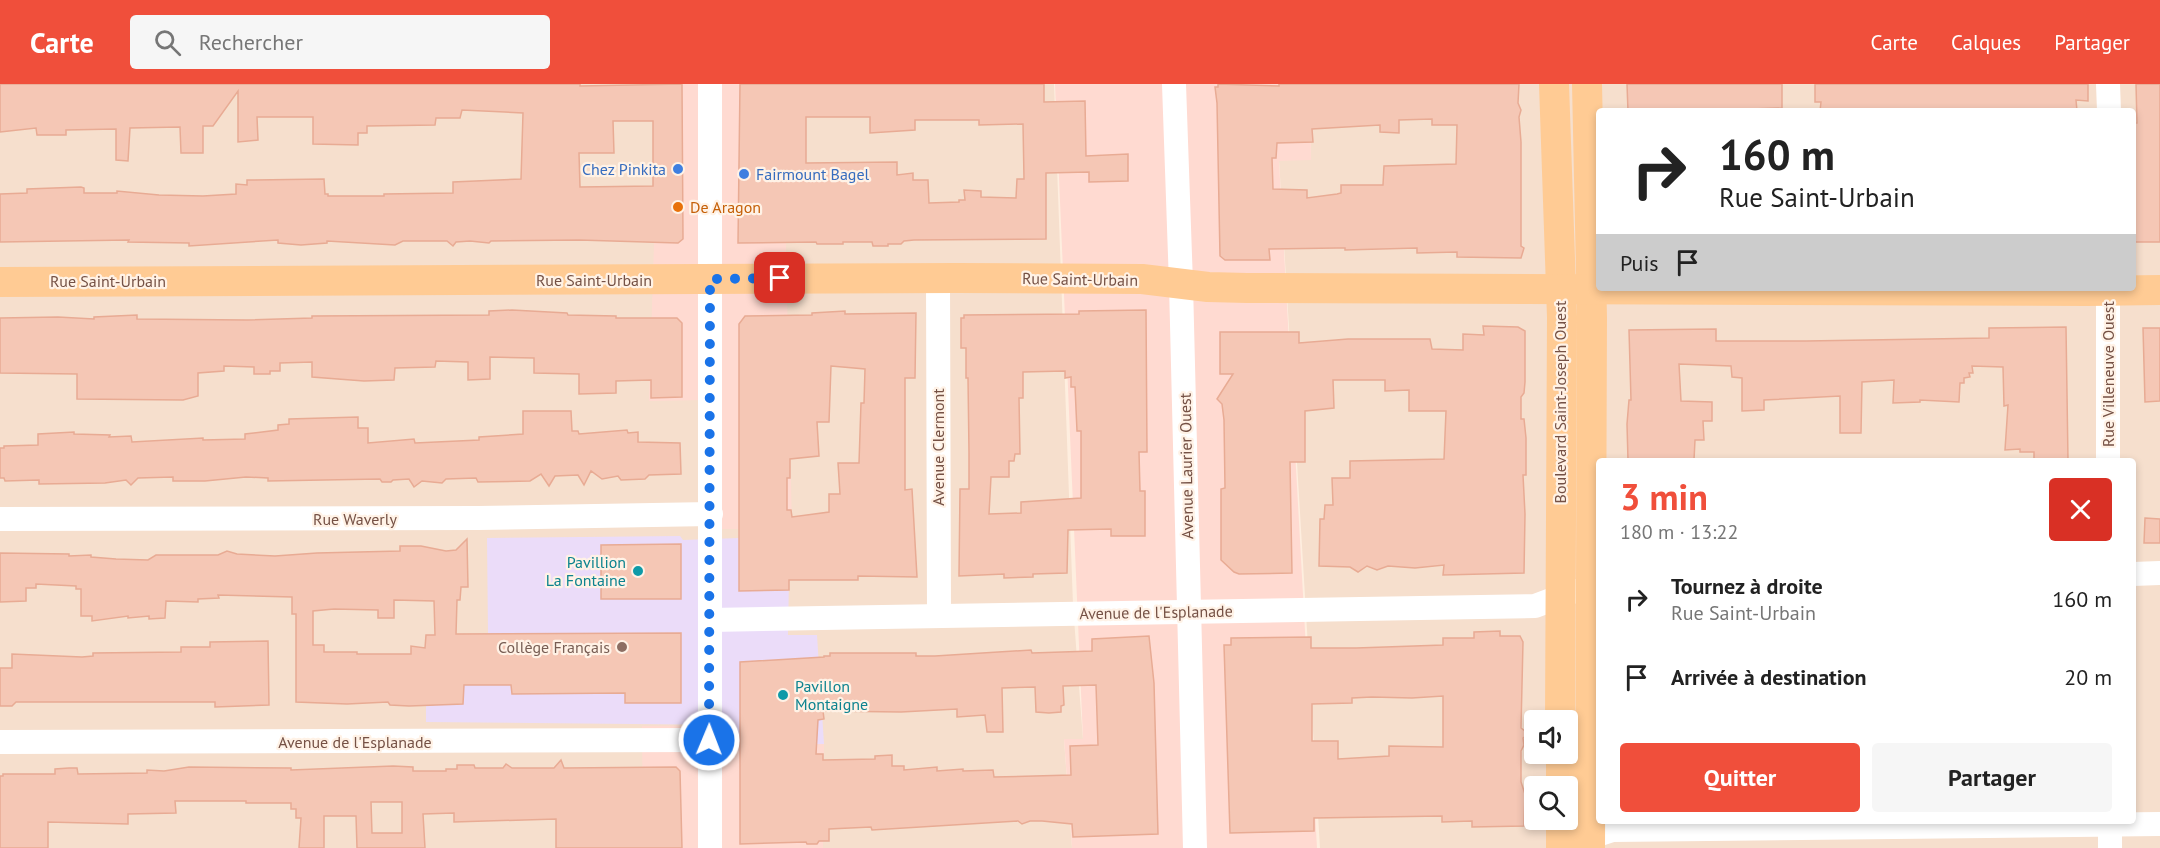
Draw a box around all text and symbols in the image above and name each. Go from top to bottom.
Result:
search box [130,15,550,69]
text: Carte [30,24,94,61]
icon: search [151,26,184,59]
text: Rechercher [199,28,303,56]
text: Carte [1871,29,1918,56]
text: Calques [1951,29,2021,56]
text: Partager [2054,29,2130,56]
text: 160 m [1719,127,1835,182]
icon: right [1620,132,1698,210]
place label: Chez Pinkita [582,159,666,179]
marker: Chez Pinkita [671,162,685,176]
place label: Fairmount Bagel [756,164,870,184]
marker: Fairmount Bagel [737,167,751,181]
text: Rue Saint-Urbain [1719,180,1915,214]
place label: De Aragon [690,197,761,217]
marker: De Aragon [671,200,685,214]
icon: arrive [1671,246,1704,279]
text: Puis [1620,249,1659,277]
pin [754,252,805,303]
icon: arrive [763,261,796,294]
street label: Rue Saint-Urbain [1022,268,1138,290]
street label: Rue Saint-Urbain [536,270,652,290]
street label: Rue Saint-Urbain [50,271,166,291]
street label: Boulevard Saint-Joseph Ouest [1550,300,1570,503]
street label: Rue Villeneuve Ouest [2098,300,2118,447]
street label: Avenue Clermont [928,388,948,506]
street label: Avenue Laurier Ouest [1175,392,1197,539]
text: 3 min [1620,473,1708,520]
button: close [2049,478,2112,541]
street label: Rue Waverly [313,509,397,529]
text: 180 m · 13:22 [1620,519,1738,545]
place label: Pavillion La Fontaine [546,552,626,590]
marker: Pavillion La Fontaine [631,564,645,578]
text: Tournez à droite [1671,572,1823,600]
icon: right [1620,583,1653,616]
text: 160 m [2052,585,2112,613]
text: Rue Saint-Urbain [1671,600,1816,626]
street label: Avenue de l'Esplanade [1079,601,1233,623]
place label: Collège Français [498,637,610,657]
marker: Collège Français [615,640,629,654]
icon: arrive [1620,661,1653,694]
text: Arrivée à destination [1671,663,1867,691]
text: 20 m [2064,663,2112,691]
place label: Pavillon Montaigne [795,676,868,714]
marker: Pavillon Montaigne [776,688,790,702]
position arrow [677,708,741,772]
map controls [1524,710,1578,830]
button: sound [1524,710,1578,764]
street label: Avenue de l'Esplanade [278,732,432,752]
button: Quitter [1620,743,1860,812]
button: Partager [1872,743,2112,812]
button: search [1524,776,1578,830]

